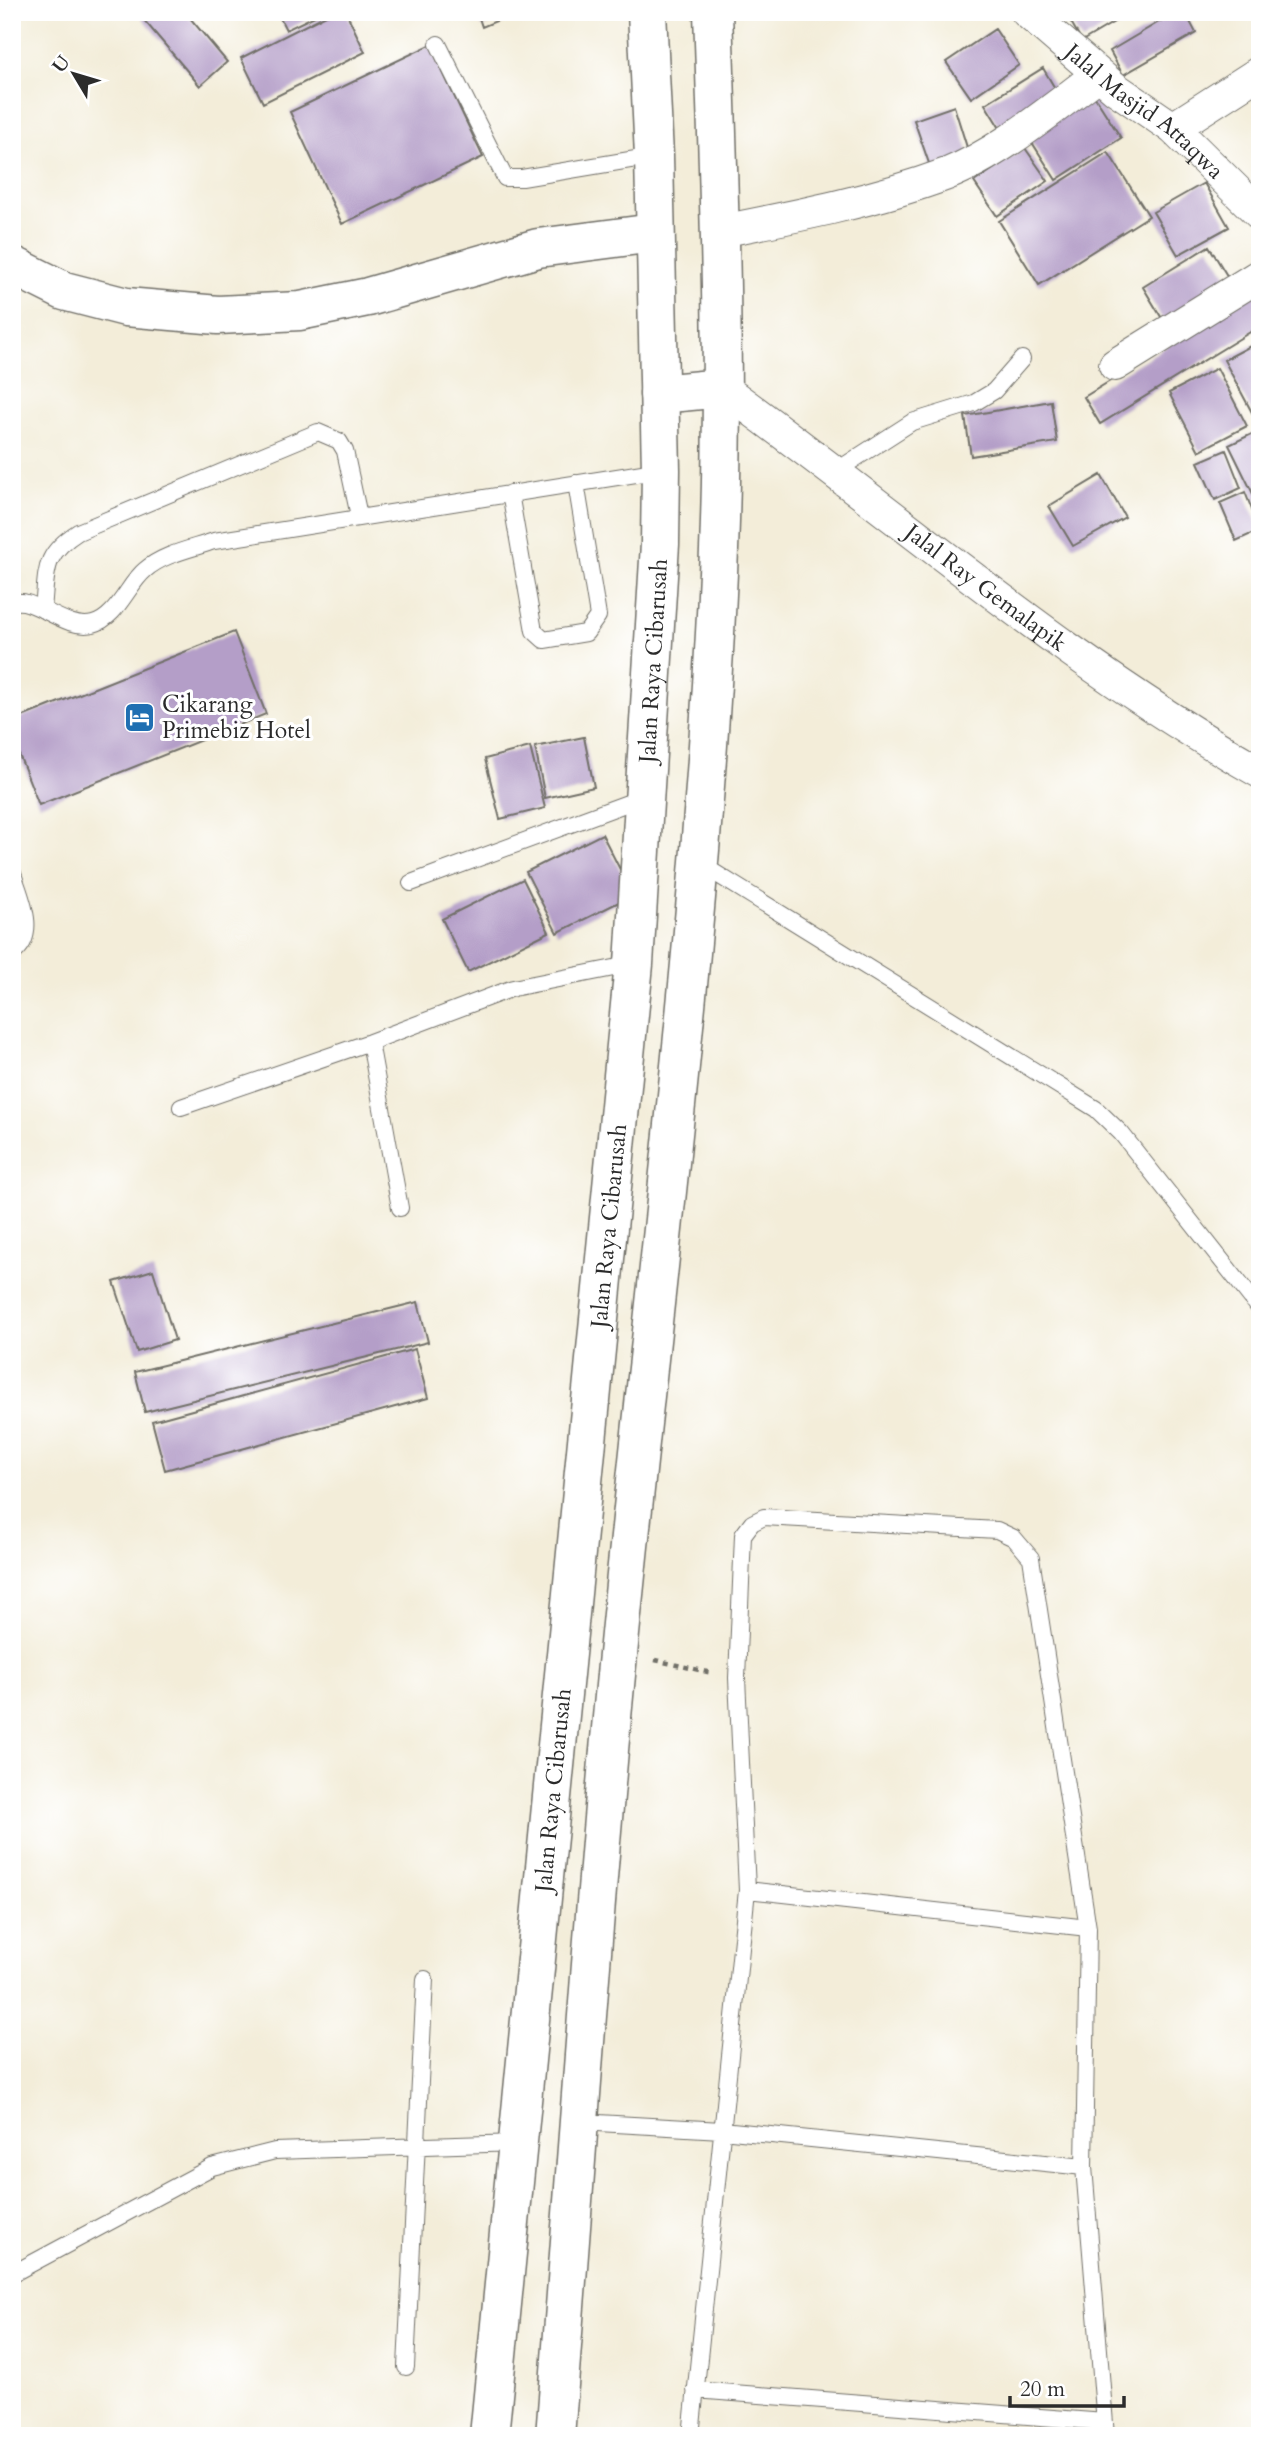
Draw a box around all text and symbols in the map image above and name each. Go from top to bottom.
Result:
street label: Jalal Masjid Attaqwa [1056,35,1231,186]
north arrow [38,38,108,108]
text: U [46,50,77,78]
street label: Jalal Ray Gemalapik [896,515,1074,659]
street label: Jalan Raya Cibarusah [631,557,675,767]
place label: Cikarang Primebiz Hotel [162,689,311,746]
hotel icon: Cikarang Primebiz Hotel [122,700,156,734]
street label: Jalan Raya Cibarusah [583,1122,634,1332]
street label: Jalan Raya Cibarusah [527,1686,579,1897]
scale bar [1010,2364,1123,2408]
text: 20 m [1020,2375,1065,2404]

